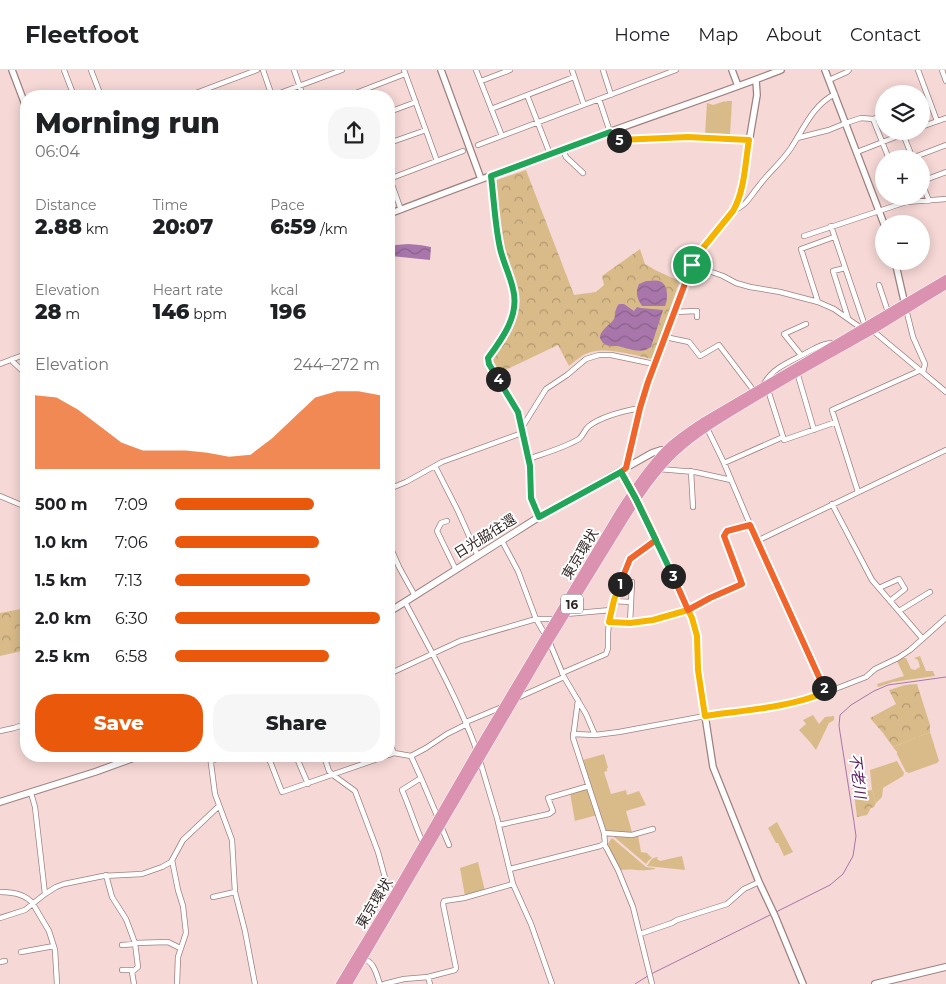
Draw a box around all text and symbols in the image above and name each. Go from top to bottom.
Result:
text: Fleetfoot [25,20,139,49]
text: Home [614,24,670,46]
text: Map [698,24,738,46]
text: About [766,24,822,46]
text: Contact [850,24,921,46]
map controls [875,85,930,270]
button: layers [875,85,930,140]
text: Morning run [35,106,220,140]
button: share [328,107,380,159]
pin: 5 [606,128,632,152]
text: 5 [615,131,624,149]
text: 06:04 [35,142,80,161]
button: + [875,150,930,205]
text: Distance [35,196,97,214]
text: Time [153,196,188,214]
text: Pace [270,196,305,214]
text: 2.88 [35,214,82,239]
text: 20:07 [153,214,213,239]
text: 6:59 [270,214,316,239]
button: − [875,215,930,270]
text: km [82,220,109,238]
text: /km [316,220,348,238]
pin [671,244,713,286]
icon: arrive [678,251,706,279]
text: Elevation [35,281,100,299]
text: Heart rate [153,281,223,299]
text: kcal [270,281,298,299]
text: 28 [35,299,62,324]
text: 146 [153,299,190,324]
text: 196 [270,299,306,324]
text: m [62,305,80,323]
text: bpm [190,305,227,323]
text: Elevation [35,355,109,374]
text: 244–272 m [293,355,380,374]
pin: 4 [486,366,510,392]
text: 4 [494,370,503,388]
text: 500 m [35,495,88,514]
text: 7:09 [115,495,148,514]
street label: 日光脇往還 [451,510,519,562]
street label: 東京環状 [558,525,602,583]
text: 1.0 km [35,533,88,552]
text: 7:06 [115,533,148,552]
pin: 3 [660,564,686,588]
text: 3 [669,567,678,585]
text: 1.5 km [35,571,87,590]
text: 7:13 [115,571,142,590]
pin: 1 [608,572,632,596]
text: 1 [618,575,623,593]
road number: 16 [561,594,583,614]
text: 2.0 km [35,609,91,628]
text: 6:30 [115,609,148,628]
text: 2.5 km [35,647,90,666]
text: 6:58 [115,647,147,666]
pin: 2 [812,676,836,700]
text: 2 [820,679,829,697]
button: Save [35,694,203,752]
button: Share [213,694,380,752]
water label: 不老川 [846,753,870,801]
street label: 東京環状 [352,874,396,932]

